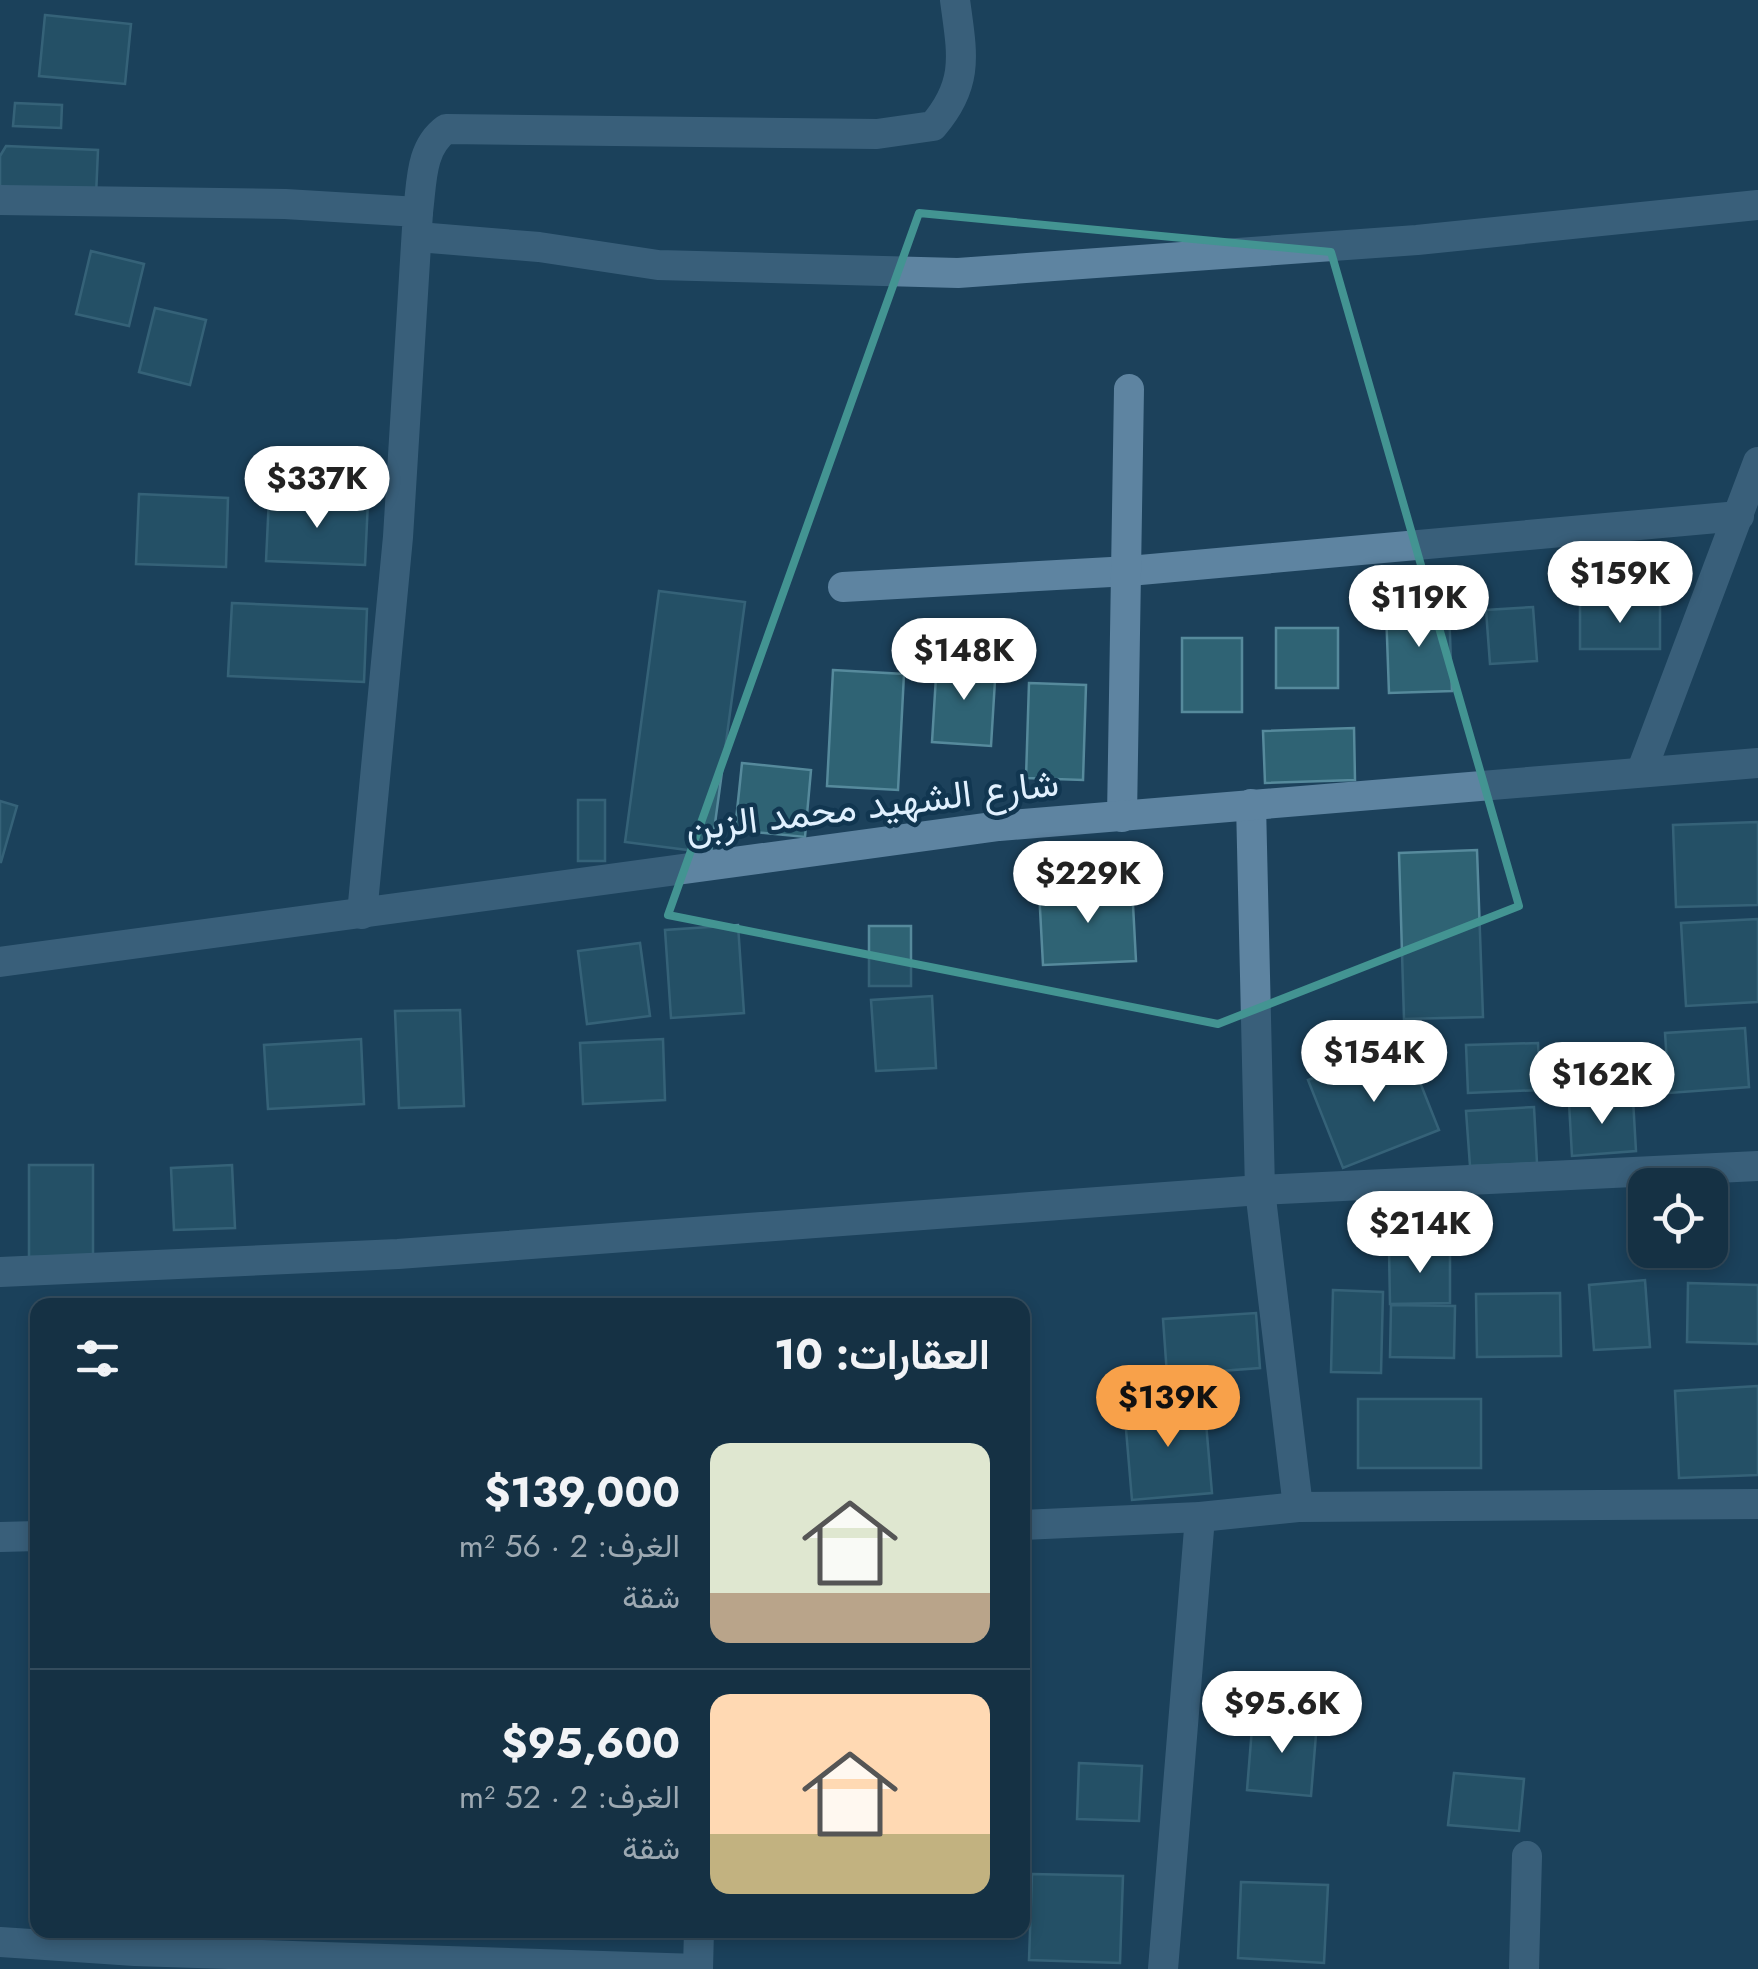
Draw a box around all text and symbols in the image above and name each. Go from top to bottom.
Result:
pin: $337K [247,446,387,531]
text: $337K [267,455,367,501]
pin: $159K [1550,541,1690,626]
text: $159K [1570,550,1670,596]
pin: $119K [1349,565,1489,650]
text: $119K [1371,574,1467,620]
pin: $148K [894,618,1034,703]
text: $148K [914,627,1014,673]
street label: شارع الشهيد محمد الزبن [682,754,1062,855]
pin: $229K [1018,841,1158,926]
text: $229K [1035,850,1141,896]
pin: $154K [1304,1020,1444,1105]
text: $154K [1323,1029,1425,1075]
pin: $162K [1532,1042,1672,1127]
text: $162K [1552,1051,1652,1097]
map controls [1628,1168,1728,1268]
button: locate [1628,1168,1728,1268]
pin: $214K [1350,1191,1490,1276]
text: $214K [1369,1200,1471,1246]
text: العقارات: 10 [774,1324,990,1385]
icon: filters [70,1331,125,1386]
pin: $139K [1098,1365,1238,1450]
text: $139K [1118,1374,1218,1420]
text: $139,000 [484,1462,680,1523]
icon: home [790,1483,910,1603]
text: الغرف: 2 · 56 m² [459,1523,680,1569]
text: شقة [622,1574,680,1620]
pin: $95.6K [1201,1671,1363,1756]
text: $95.6K [1224,1680,1340,1726]
text: $95,600 [501,1713,680,1774]
icon: home [790,1734,910,1854]
text: الغرف: 2 · 52 m² [459,1774,680,1820]
text: شقة [622,1825,680,1871]

